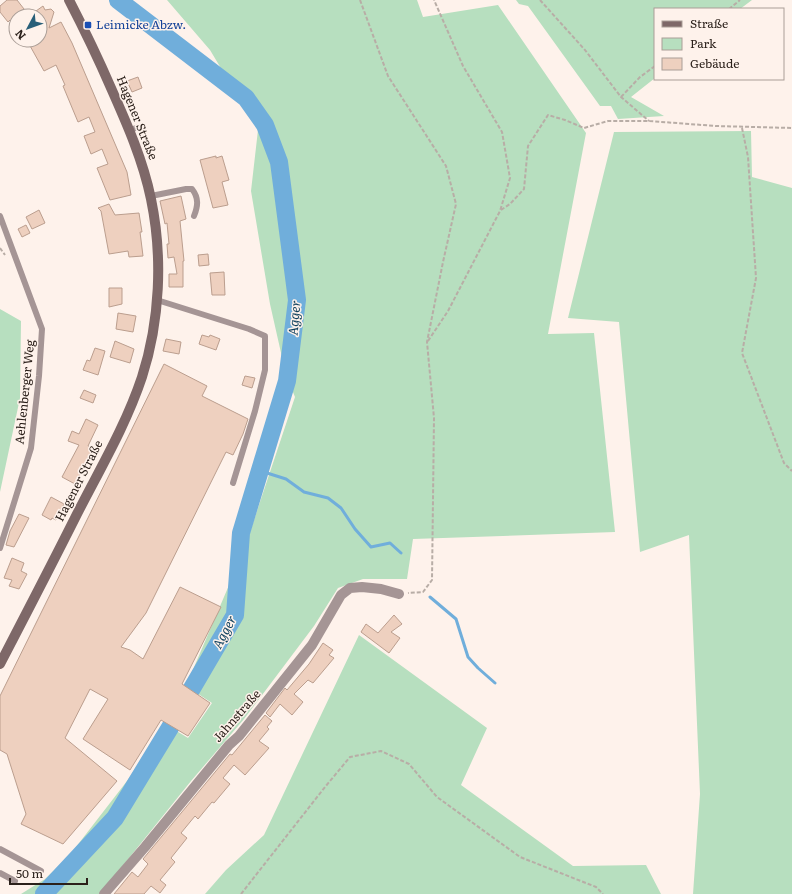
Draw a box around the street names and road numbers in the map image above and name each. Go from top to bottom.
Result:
street label: Hagener Straße [113,73,163,162]
street label: Aehlenberger Weg [10,338,38,445]
street label: Hagener Straße [50,437,106,524]
street label: Jahnstraße [208,685,264,746]

